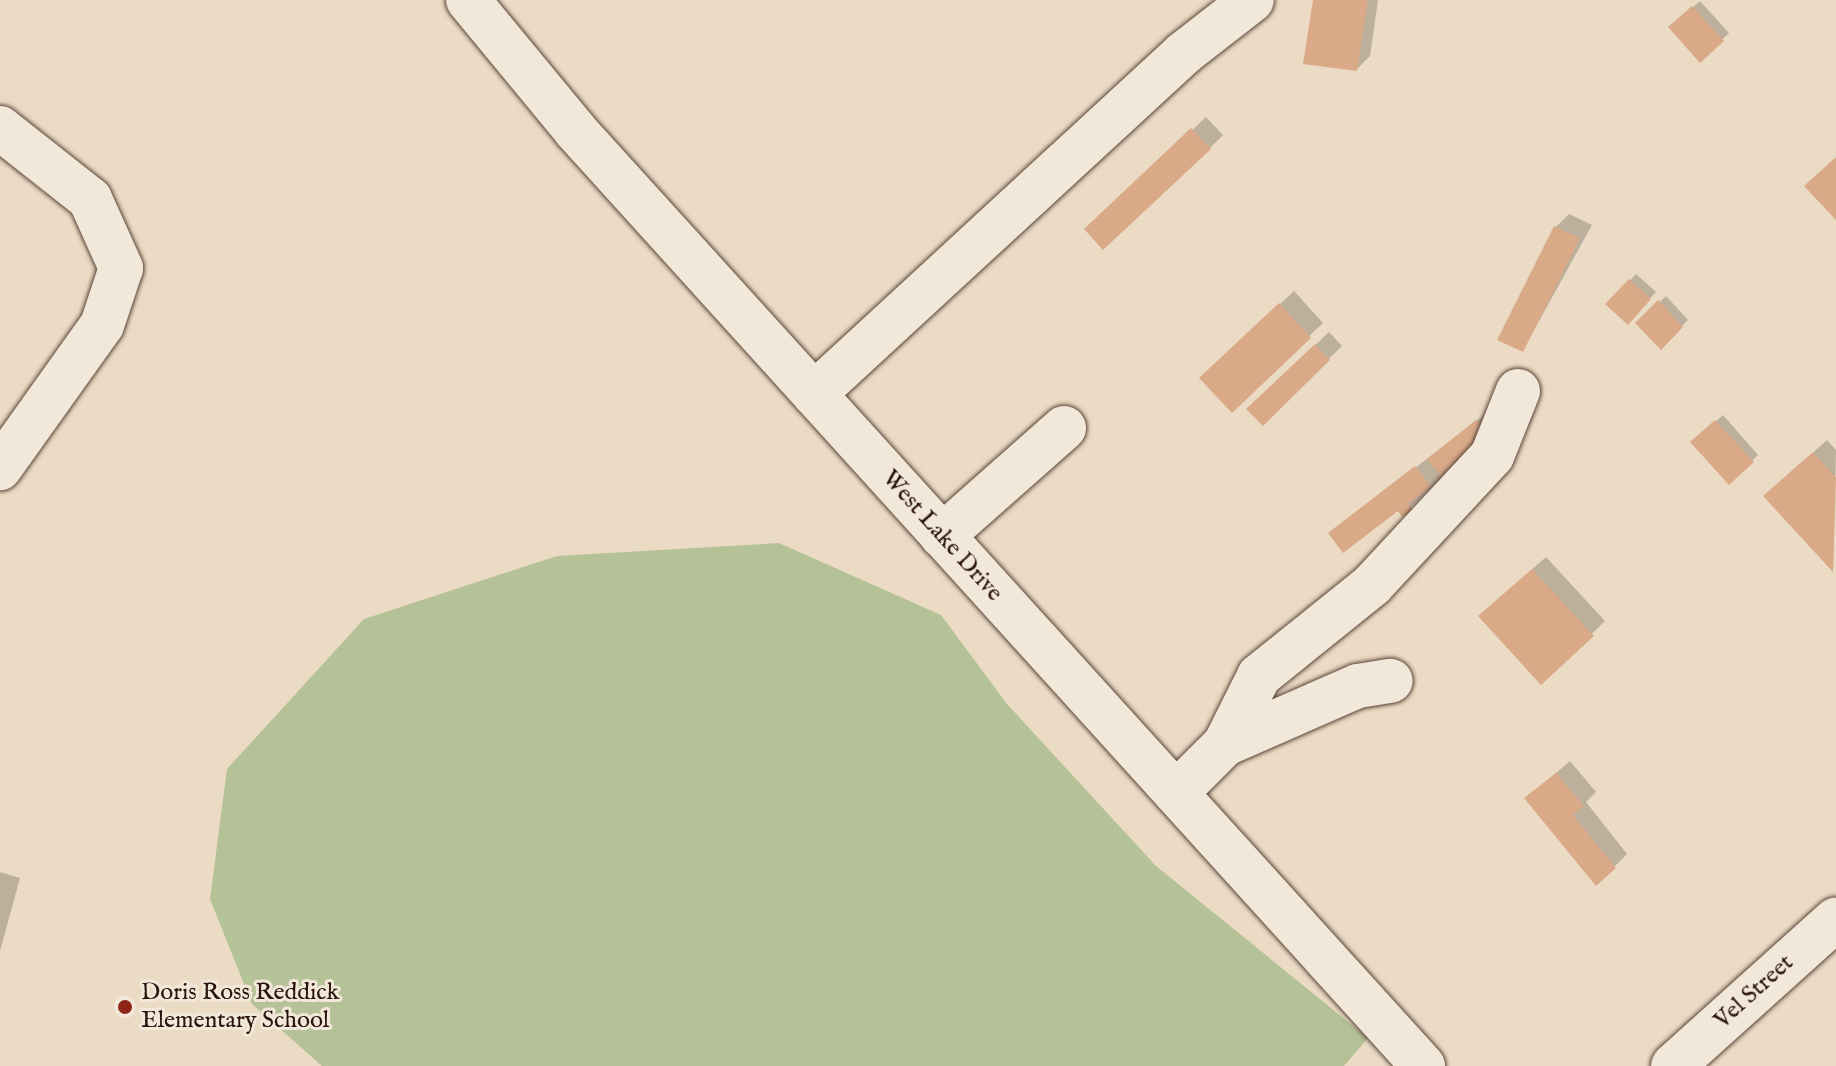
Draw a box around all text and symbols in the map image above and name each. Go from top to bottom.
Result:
street label: West Lake Drive [875,464,1009,608]
street label: Vel Street [1708,949,1800,1035]
place label: Doris Ross Reddick Elementary School [141,979,339,1035]
marker: Doris Ross Reddick Elementary School [116,998,134,1016]

